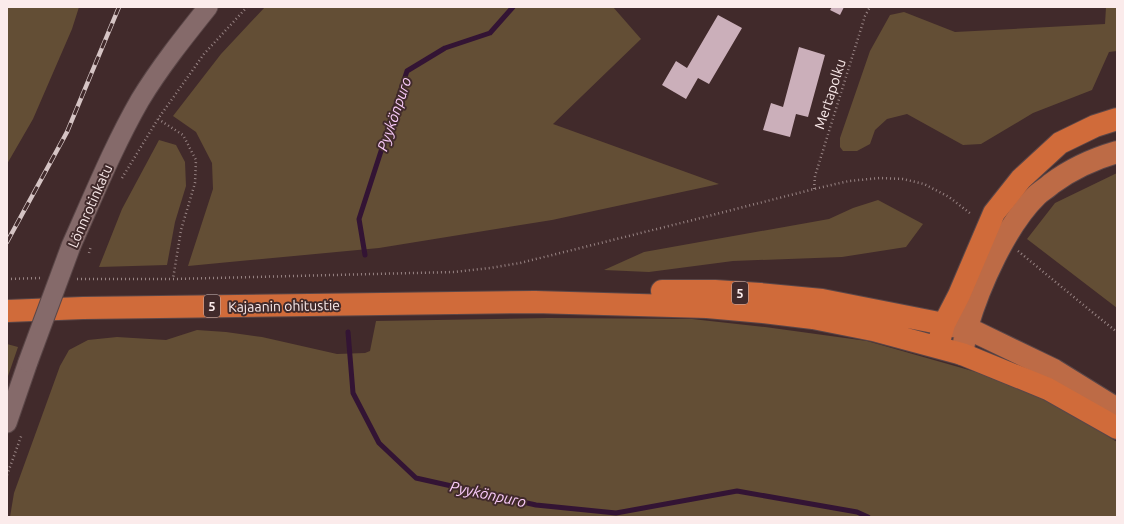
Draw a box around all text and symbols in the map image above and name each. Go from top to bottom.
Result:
street label: Mertapolku [811,57,849,131]
water label: Pyykönpuro [373,75,415,153]
street label: Lönnrotinkatu [65,162,115,250]
road number: 5 [732,282,748,304]
road number: 5 [204,295,220,317]
street label: Kajaanin ohitustie [228,297,340,315]
water label: Pyykönpuro [448,478,528,510]

